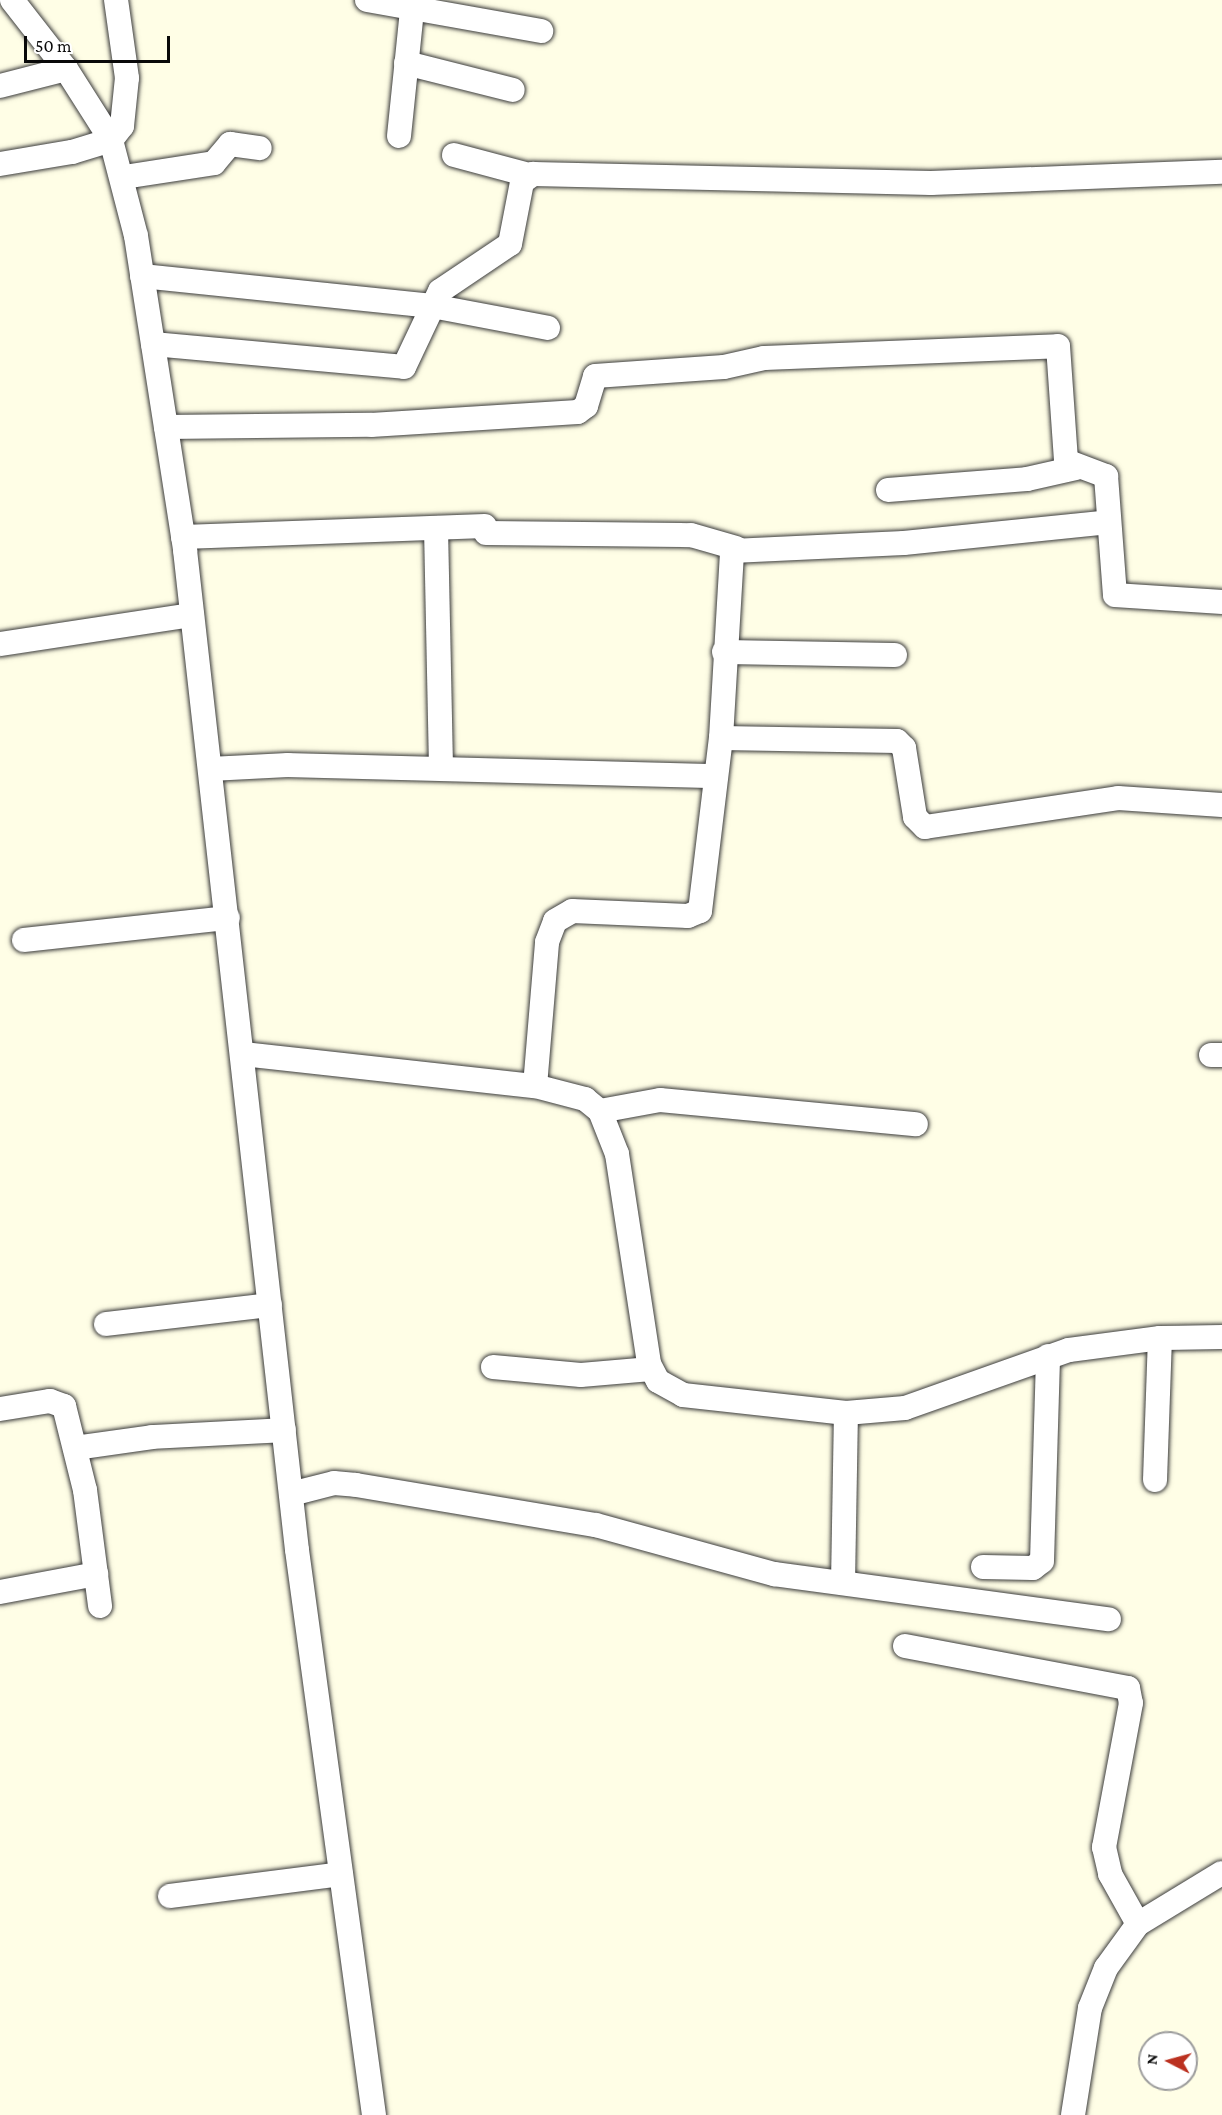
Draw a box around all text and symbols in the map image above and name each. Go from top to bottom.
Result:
scale bar [27,24,172,62]
text: 50 m [35,36,72,56]
north arrow [1138,2031,1198,2091]
text: N [1143,2053,1161,2066]

